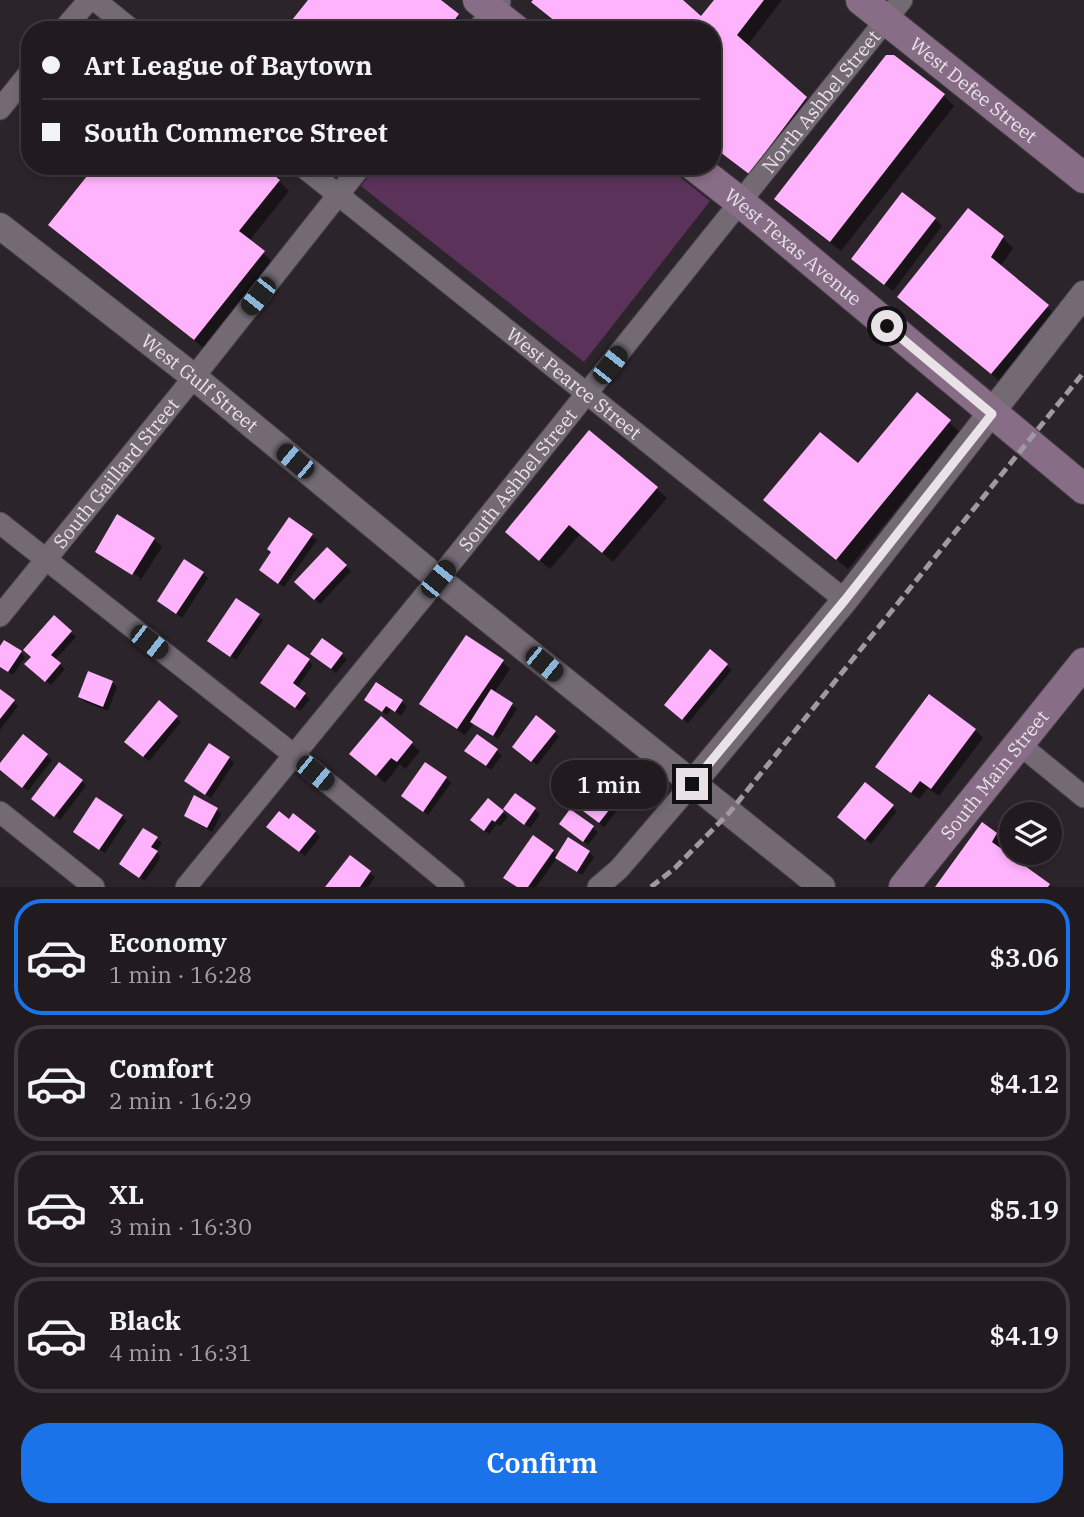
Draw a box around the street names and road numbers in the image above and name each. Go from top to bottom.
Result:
street label: North Ashbel Street [756,25,885,178]
street label: West Defee Street [905,32,1042,148]
street label: West Texas Avenue [720,183,867,311]
street label: West Pearce Street [501,322,647,445]
street label: West Gulf Street [136,328,263,437]
street label: South Gaillard Street [48,393,184,553]
street label: South Ashbel Street [453,403,582,556]
street label: South Main Street [935,705,1054,844]

